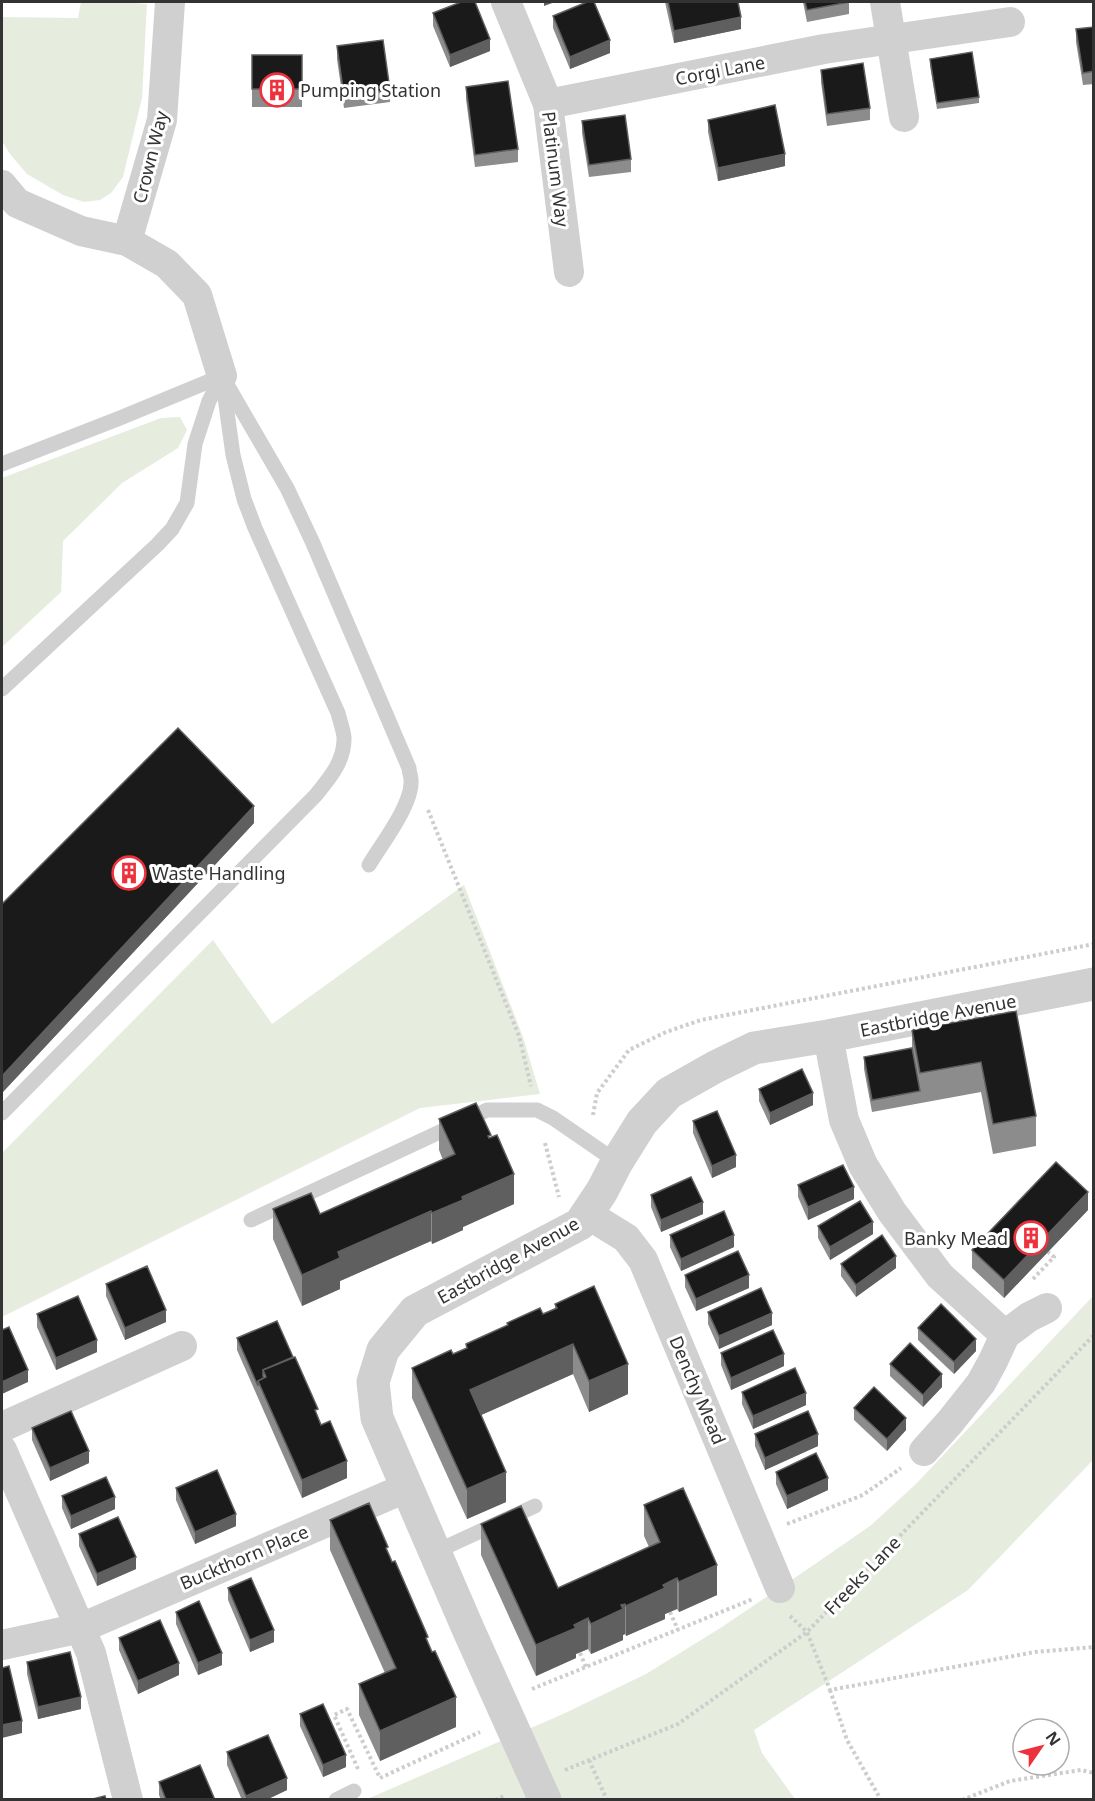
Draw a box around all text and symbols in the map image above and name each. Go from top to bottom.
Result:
street label: Corgi Lane [673,50,767,90]
building icon: Pumping Station [259,72,295,108]
place label: Pumping Station [300,78,441,102]
street label: Crown Way [127,107,173,206]
street label: Platinum Way [537,110,575,229]
building icon: Waste Handling [111,855,147,891]
place label: Waste Handling [152,861,286,885]
street label: Eastbridge Avenue [858,988,1018,1042]
street label: Eastbridge Avenue [433,1211,583,1309]
building icon: Banky Mead [1013,1220,1049,1256]
place label: Banky Mead [904,1226,1008,1250]
street label: Denchy Mead [664,1332,732,1448]
street label: Buckthorn Place [176,1519,312,1595]
street label: Freeks Lane [818,1531,906,1619]
north arrow [1011,1717,1071,1777]
text: N [1041,1727,1066,1750]

